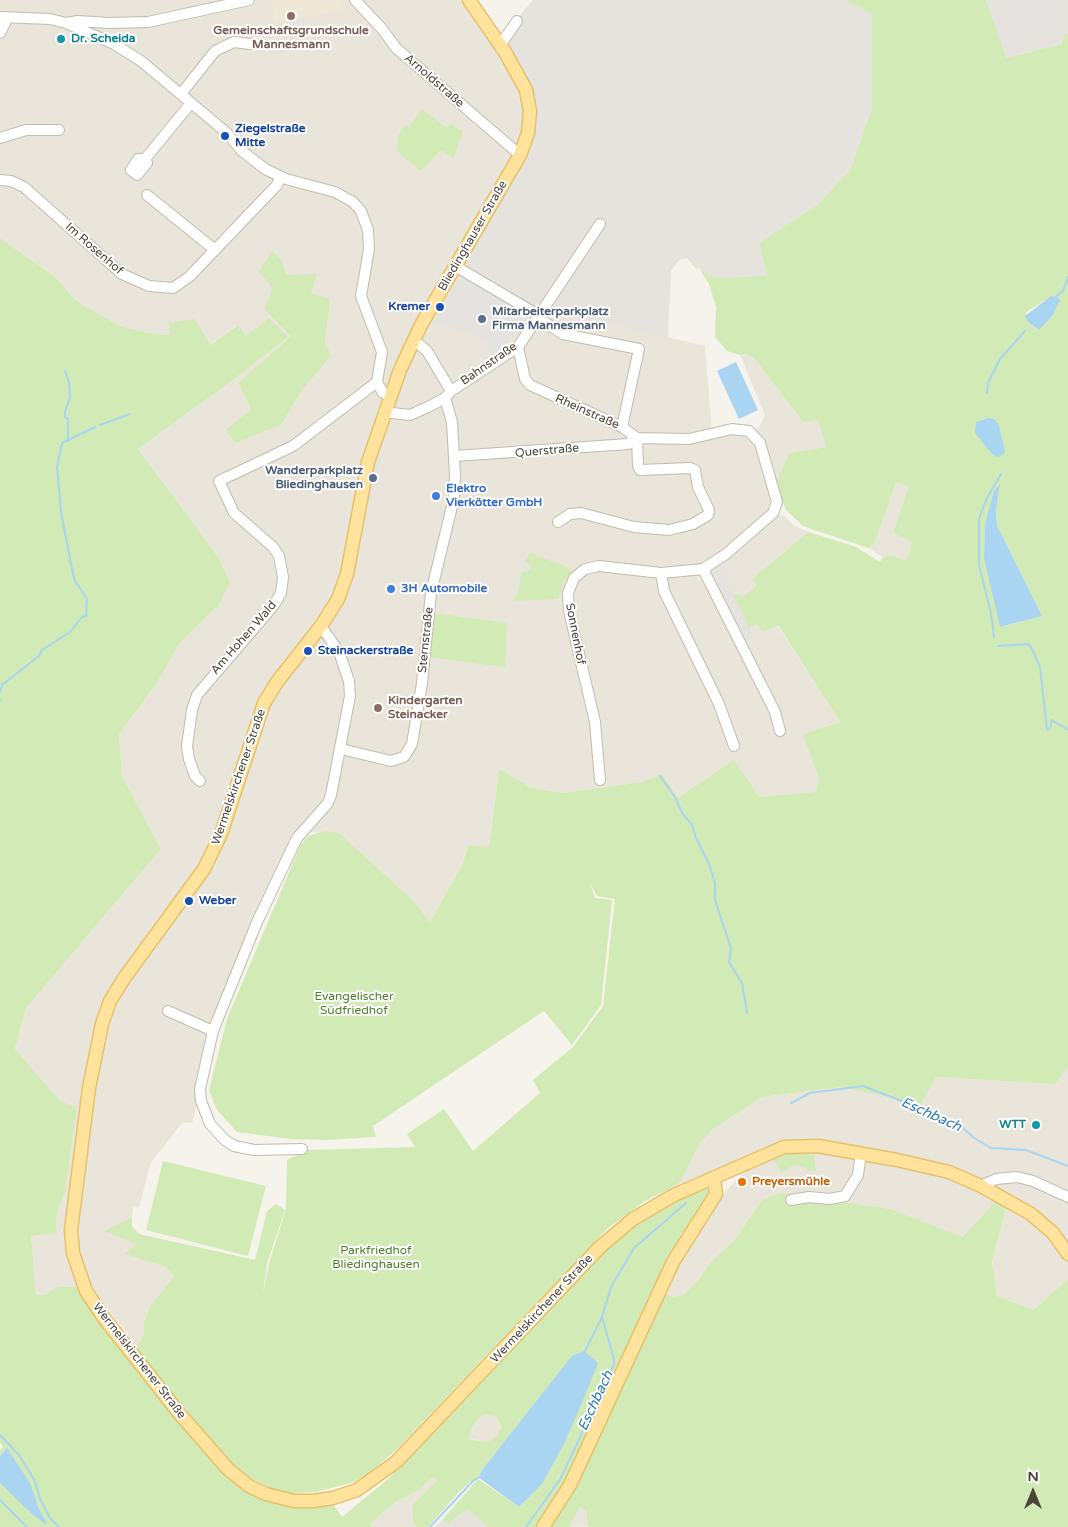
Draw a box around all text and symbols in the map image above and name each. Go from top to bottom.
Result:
marker: Gemeinschaftsgrundschule Mannesmann [285,10,297,22]
place label: Gemeinschaftsgrundschule Mannesmann [213,24,369,52]
place label: Dr. Scheida [71,32,136,46]
marker: Dr. Scheida [55,33,67,45]
street label: Arnoldstraße [401,51,467,111]
place label: Ziegelstraße Mitte [235,122,306,150]
marker: Ziegelstraße Mitte [219,130,231,142]
street label: Bliedinghauser Straße [435,178,511,294]
street label: Im Rosenhof [62,220,126,278]
place label: Kremer [388,300,430,314]
marker: Kremer [434,301,446,313]
place label: Mitarbeiterparkplatz Firma Mannesmann [492,305,609,333]
marker: Mitarbeiterparkplatz Firma Mannesmann [476,313,488,325]
street label: Bahnstraße [458,339,520,389]
street label: Rheinstraße [553,391,621,433]
street label: Querstraße [514,441,580,461]
place label: Wanderparkplatz Bliedinghausen [265,464,363,492]
marker: Wanderparkplatz Bliedinghausen [367,472,379,484]
place label: Elektro Vierkötter GmbH [446,482,542,510]
marker: Elektro Vierkötter GmbH [430,490,442,502]
place label: 3H Automobile [401,582,487,596]
marker: 3H Automobile [385,583,397,595]
street label: Am Hohen Wald [208,598,280,678]
street label: Sonnenhof [562,602,588,666]
street label: Sternstraße [415,606,437,674]
place label: Steinackerstraße [318,644,413,658]
marker: Steinackerstraße [302,645,314,657]
place label: Kindergarten Steinacker [388,694,463,722]
marker: Kindergarten Steinacker [372,702,384,714]
street label: Wermelskirchener Straße [209,707,269,847]
place label: Weber [199,894,236,908]
marker: Weber [183,895,195,907]
park label: Evangelischer Südfriedhof [315,990,393,1018]
water label: Eschbach [898,1094,964,1136]
place label: WTT [999,1118,1026,1132]
marker: WTT [1030,1119,1042,1131]
place label: Preyersmühle [752,1175,830,1189]
marker: Preyersmühle [736,1176,748,1188]
park label: Parkfriedhof Bliedinghausen [332,1244,420,1272]
street label: Wermelskirchener Straße [488,1252,596,1366]
street label: Wermelskirchener Straße [89,1300,189,1422]
water label: Eschbach [575,1368,617,1434]
north arrow [1008,1467,1058,1517]
text: N [1027,1468,1039,1485]

